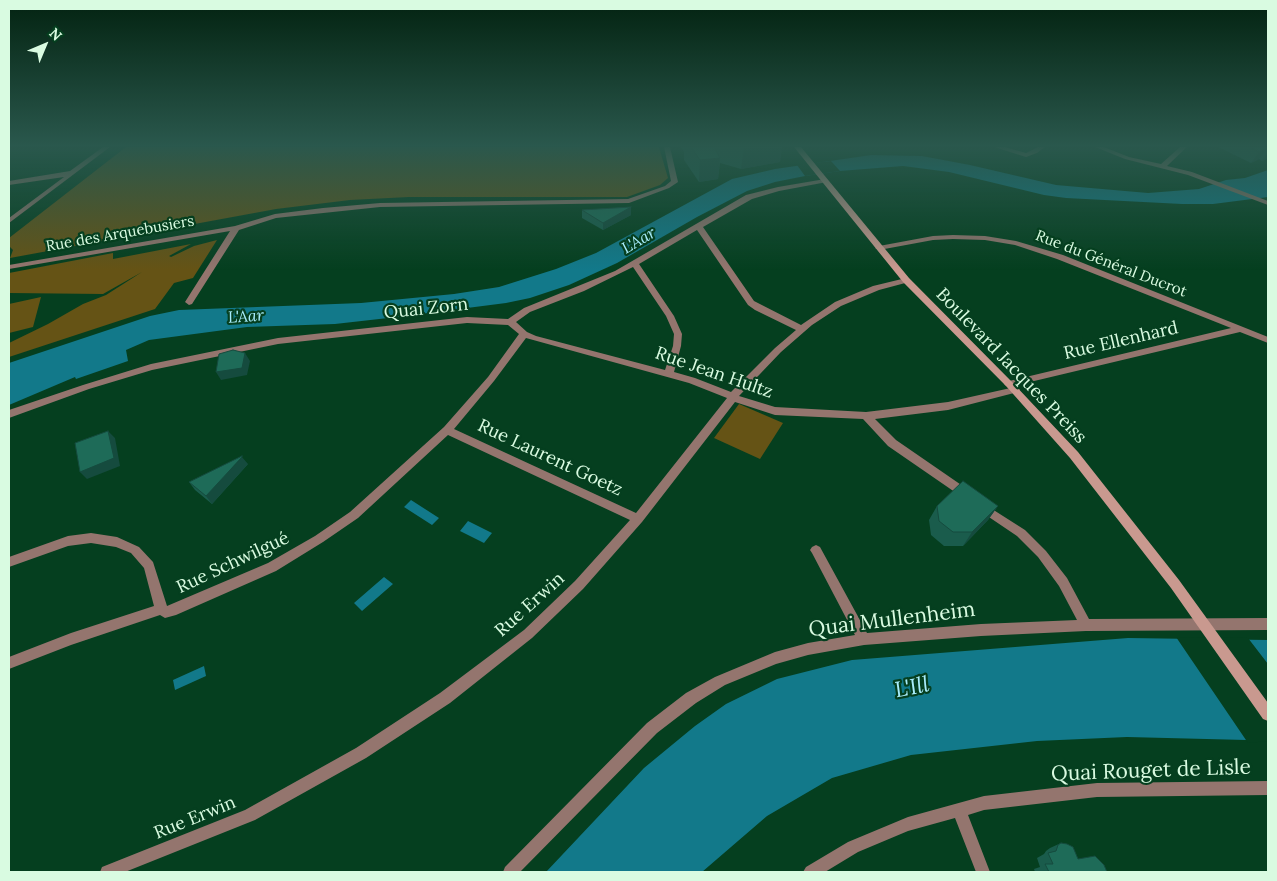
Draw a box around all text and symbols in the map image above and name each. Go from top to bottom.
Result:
north arrow [20,20,70,70]
text: N [45,24,66,45]
street label: Rue des Arquebusiers [44,212,196,256]
water label: L'Aar [619,224,659,258]
street label: Rue du Général Ducrot [1033,227,1189,301]
street label: Boulevard Jacques Preiss [931,284,1091,448]
street label: Quai Zorn [383,294,469,324]
water label: L'Aar [227,306,265,328]
street label: Rue Ellenhard [1062,317,1180,365]
street label: Rue Jean Hultz [652,343,776,403]
street label: Rue Laurent Goetz [474,415,626,501]
street label: Rue Schwilgué [173,527,293,599]
street label: Rue Erwin [491,568,569,642]
street label: Quai Mullenheim [807,597,977,643]
water label: L'Ill [892,672,932,704]
street label: Quai Rouget de Lisle [1051,755,1251,787]
street label: Rue Erwin [151,792,239,844]

